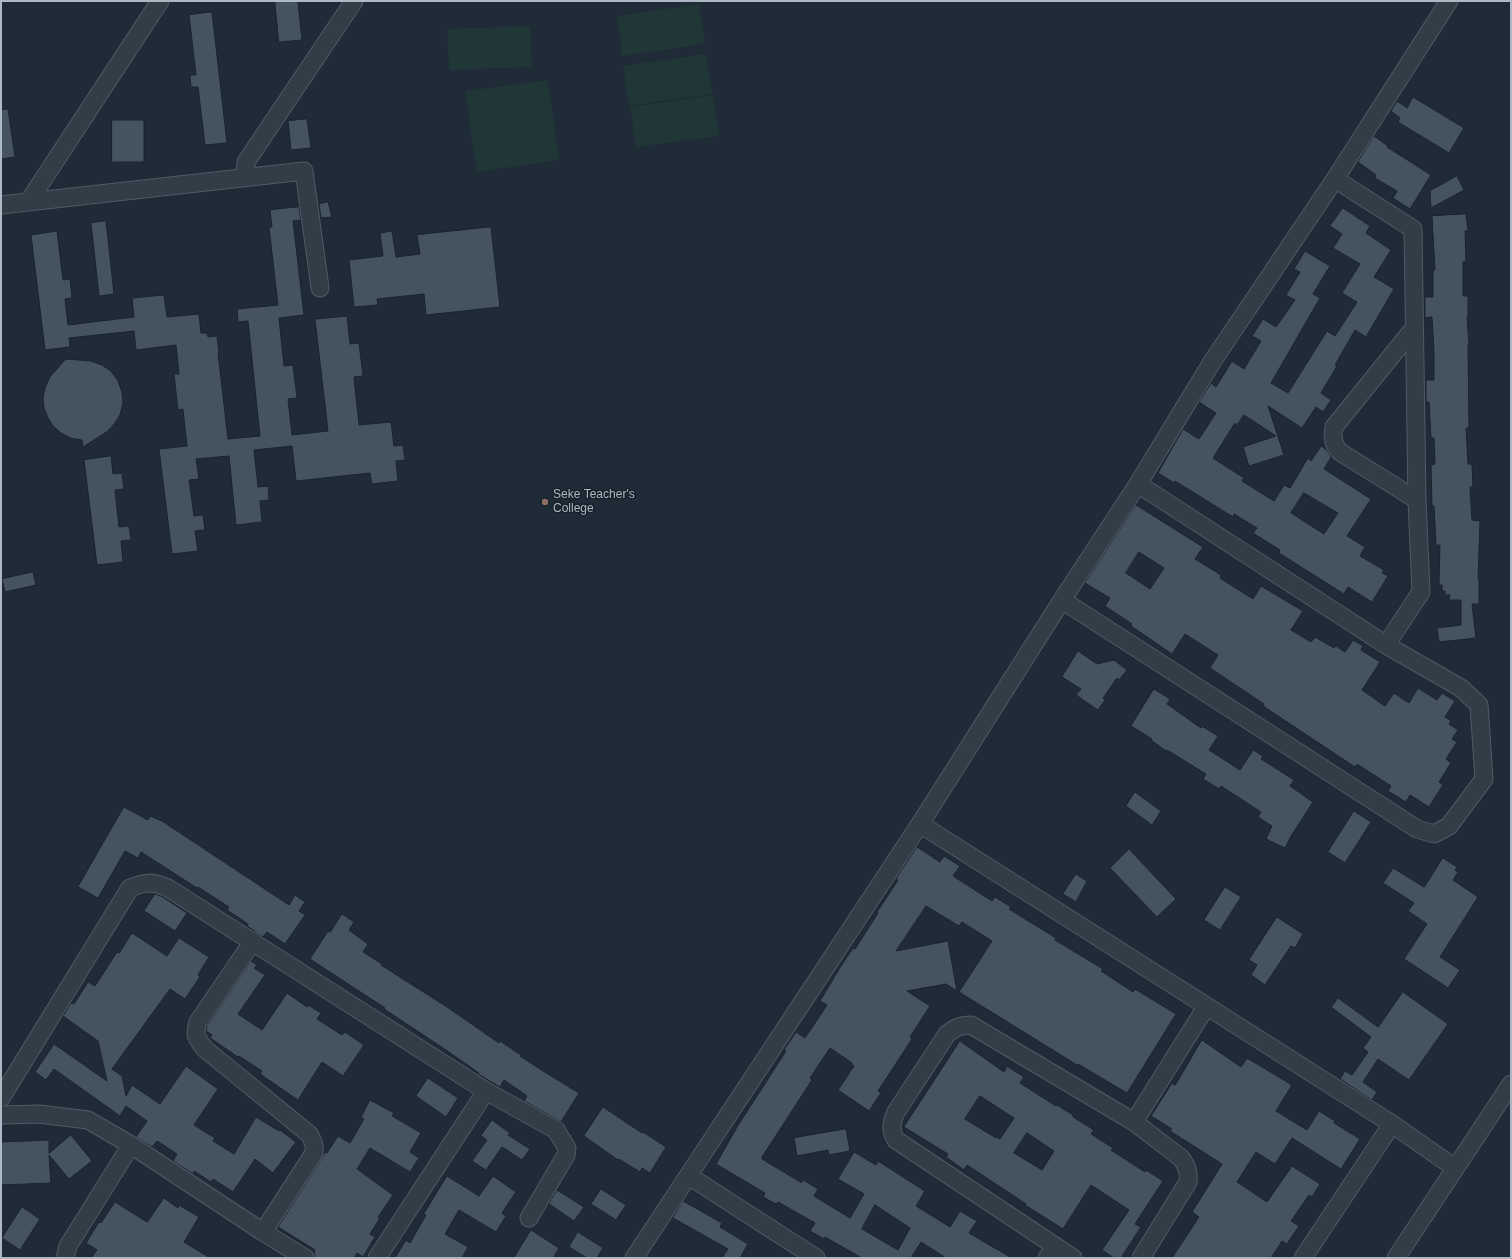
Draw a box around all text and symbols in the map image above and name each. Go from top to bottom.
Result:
place label: Seke Teacher's College [553,488,635,516]
marker: Seke Teacher's College [540,497,550,507]

